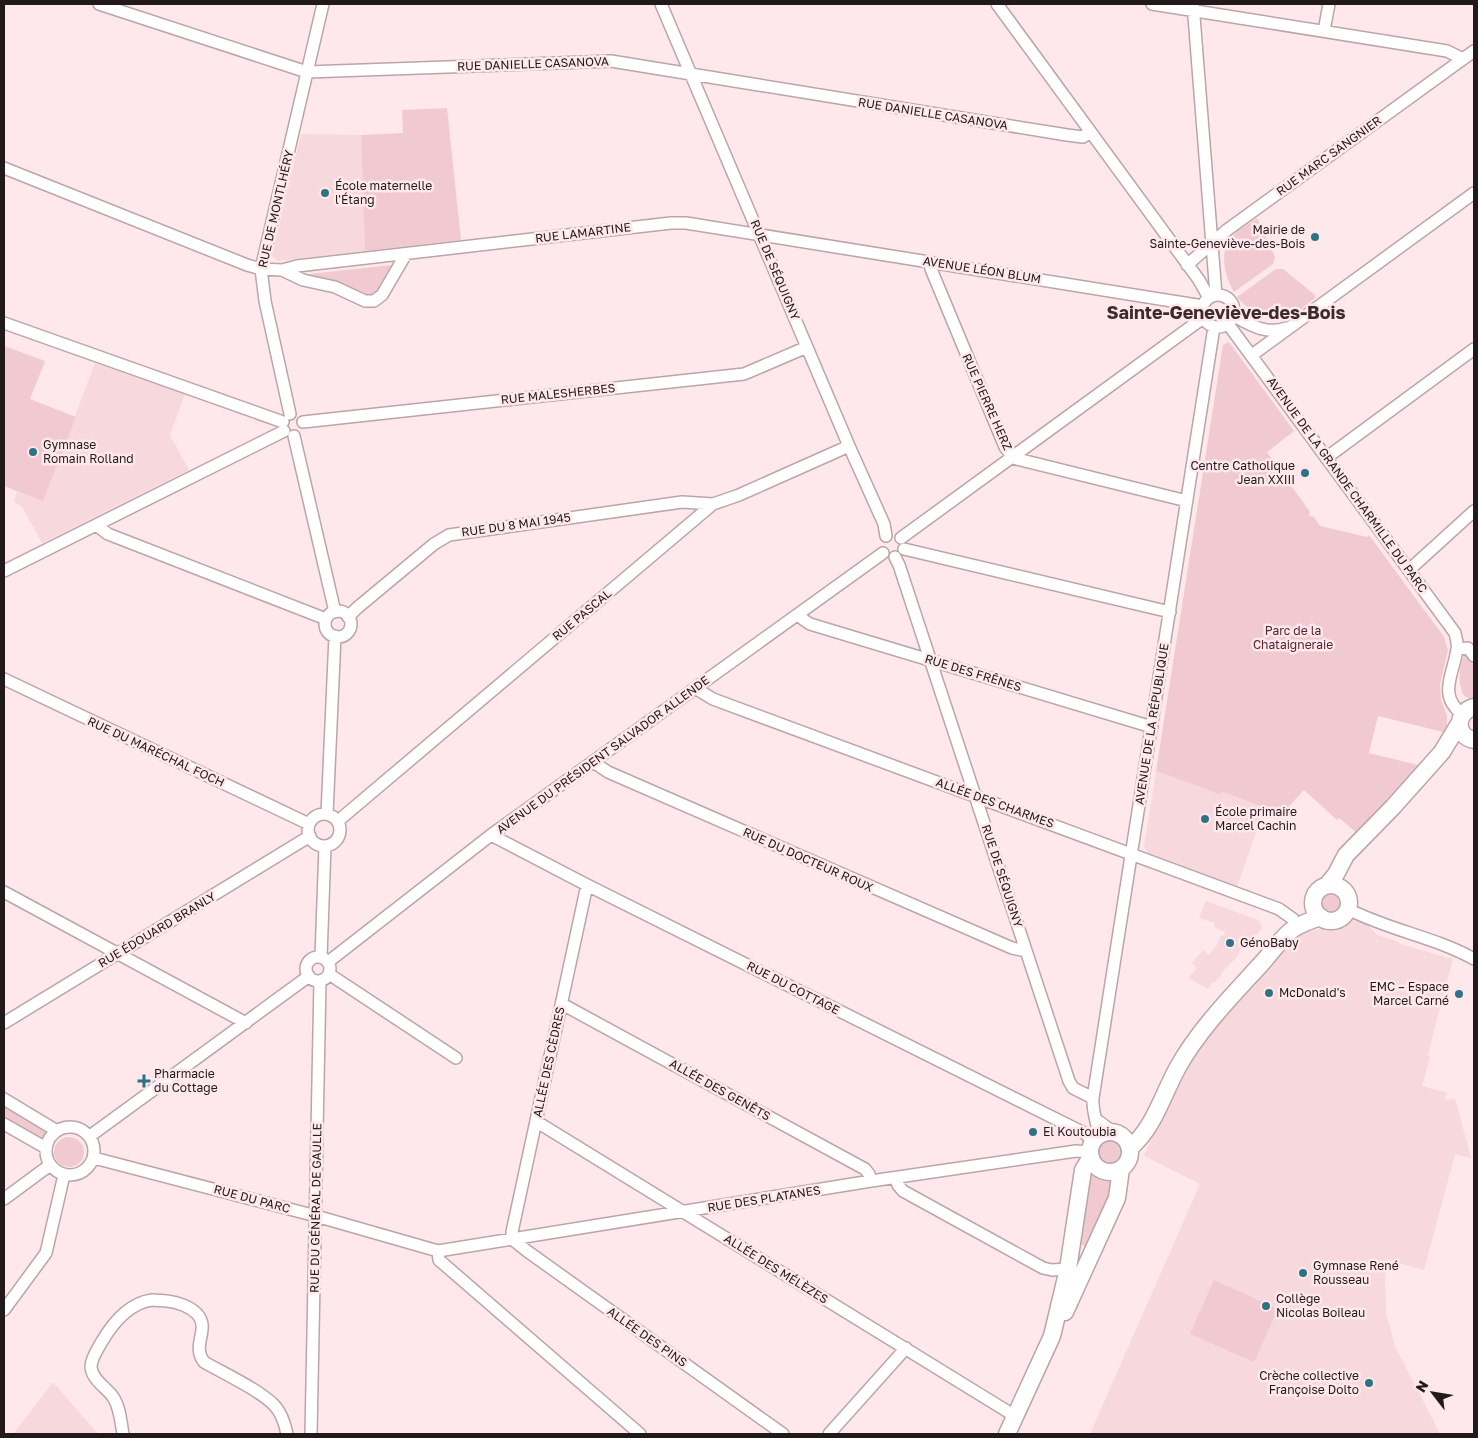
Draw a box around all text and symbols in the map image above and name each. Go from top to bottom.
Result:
street label: RUE DANIELLE CASANOVA [457,53,609,74]
street label: RUE DANIELLE CASANOVA [857,94,1009,133]
street label: RUE MARC SANGNIER [1273,112,1384,199]
street label: RUE DE MONTLHÉRY [255,148,296,269]
place label: École maternelle l'Étang [335,178,432,207]
marker: École maternelle l'Étang [319,187,331,199]
street label: RUE DE SÉQUIGNY [748,217,803,322]
street label: RUE LAMARTINE [534,219,632,246]
place label: Mairie de Sainte-Geneviève-des-Bois [1149,222,1305,251]
marker: Mairie de Sainte-Geneviève-des-Bois [1309,231,1321,243]
street label: AVENUE LÉON BLUM [922,253,1042,286]
district label: Sainte-Geneviève-des-Bois [1107,301,1345,323]
street label: RUE PIERRE HERZ [959,351,1016,453]
street label: AVENUE DE LA GRANDE CHARMILLE DU PARC [1264,374,1431,595]
street label: RUE MALESHERBES [500,380,616,407]
place label: Gymnase Romain Rolland [43,437,134,466]
marker: Gymnase Romain Rolland [27,446,39,458]
place label: Centre Catholique Jean XXIII [1190,458,1295,487]
marker: Centre Catholique Jean XXIII [1299,467,1311,479]
street label: RUE DU 8 MAI 1945 [460,509,572,540]
street label: RUE PASCAL [549,585,614,644]
park label: Parc de la Chataigneraie [1253,623,1333,652]
street label: AVENUE DE LA RÉPUBLIQUE [1131,642,1172,806]
street label: RUE DES FRÊNES [923,651,1024,694]
street label: AVENUE DU PRÉSIDENT SALVADOR ALLENDE [493,672,712,837]
street label: RUE DU MARÉCHAL FOCH [85,713,227,790]
street label: ALLÉE DES CHARMES [934,774,1057,831]
place label: École primaire Marcel Cachin [1215,804,1297,833]
marker: École primaire Marcel Cachin [1199,813,1211,825]
street label: RUE DE SÉQUIGNY [979,822,1026,930]
street label: RUE DU DOCTEUR ROUX [741,824,876,895]
street label: RUE ÉDOUARD BRANLY [95,888,218,971]
place label: GénoBaby [1240,935,1299,950]
marker: GénoBaby [1224,937,1236,949]
street label: RUE DU COTTAGE [744,958,842,1017]
place label: EMC – Espace Marcel Carné [1369,979,1449,1008]
place label: McDonald's [1279,985,1346,1000]
marker: McDonald's [1263,987,1275,999]
marker: EMC – Espace Marcel Carné [1453,988,1465,1000]
street label: ALLÉE DES CÈDRES [529,1005,568,1119]
street label: ALLÉE DES GENÊTS [667,1056,774,1124]
place label: Pharmacie du Cottage [154,1066,218,1095]
marker: Pharmacie du Cottage [138,1075,150,1087]
street label: RUE DU GÉNÉRAL DE GAULLE [307,1123,324,1293]
place label: El Koutoubia [1043,1124,1116,1139]
marker: El Koutoubia [1027,1126,1039,1138]
street label: RUE DU PARC [212,1181,292,1216]
street label: RUE DES PLATANES [706,1182,822,1215]
street label: ALLÉE DES MÉLÈZES [722,1230,831,1307]
place label: Gymnase René Rousseau [1313,1258,1399,1287]
marker: Gymnase René Rousseau [1297,1267,1309,1279]
place label: Collège Nicolas Boileau [1276,1291,1365,1320]
marker: Collège Nicolas Boileau [1260,1300,1272,1312]
street label: ALLÉE DES PINS [604,1303,690,1370]
place label: Crèche collective Françoise Dolto [1259,1368,1359,1397]
north arrow [1408,1368,1458,1418]
marker: Crèche collective Françoise Dolto [1363,1377,1375,1389]
text: N [1411,1377,1431,1395]

